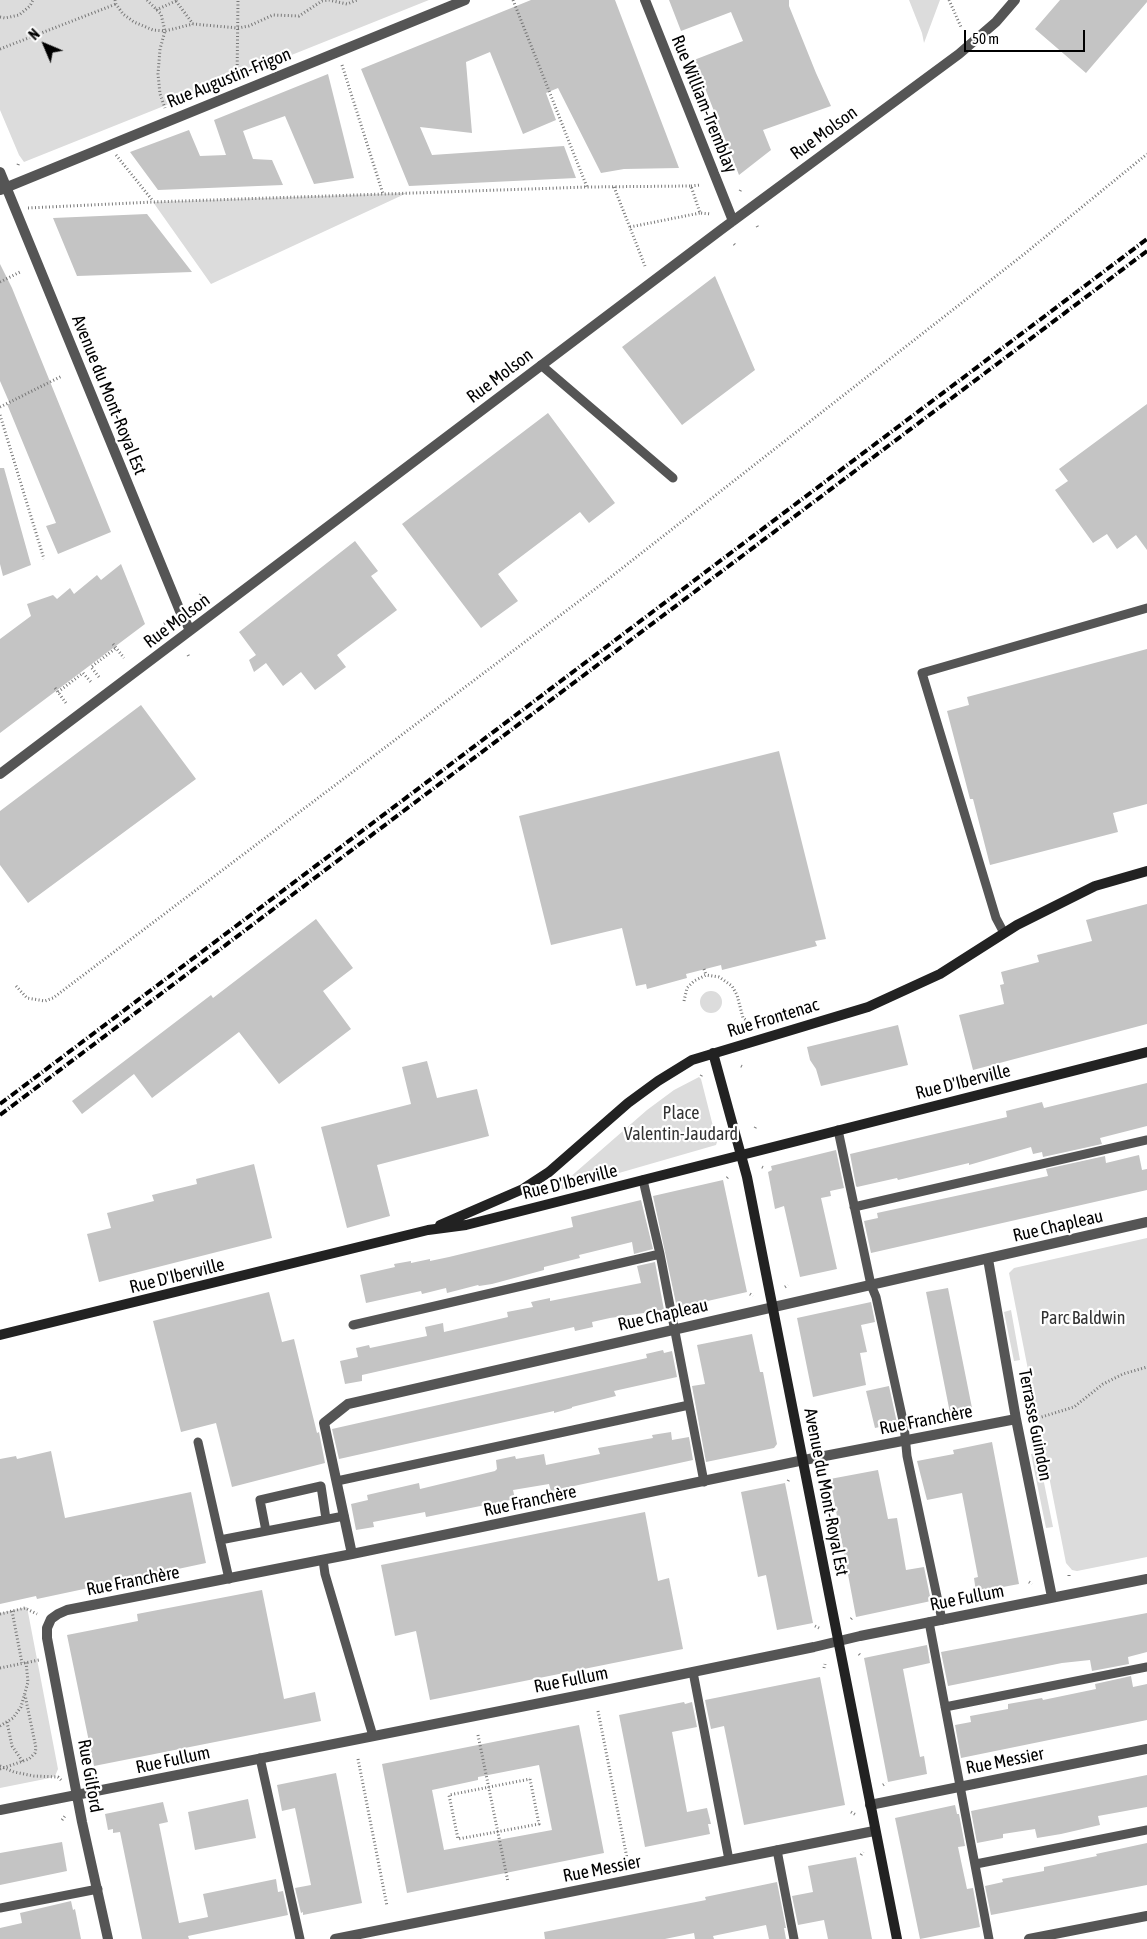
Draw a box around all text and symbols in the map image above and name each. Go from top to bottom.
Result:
north arrow [20,20,70,70]
scale bar [967,20,1088,52]
text: N [26,26,43,43]
text: 50 m [972,30,999,47]
street label: Rue William-Tremblay [667,32,741,176]
street label: Rue Augustin-Frigon [164,43,294,113]
street label: Rue Molson [786,102,862,164]
street label: Avenue du Mont-Royal Est [67,312,151,478]
street label: Rue Molson [463,344,537,408]
street label: Rue Molson [140,589,214,653]
street label: Rue Frontenac [725,994,821,1042]
street label: Rue D'Iberville [913,1060,1013,1104]
park label: Place Valentin-Jaudard [624,1102,738,1144]
street label: Rue D'Iberville [520,1160,620,1204]
street label: Rue Chapleau [1011,1205,1105,1247]
street label: Rue D'Iberville [127,1254,227,1298]
street label: Rue Chapleau [616,1294,710,1336]
park label: Parc Baldwin [1041,1307,1125,1329]
street label: Terrasse Guindon [1014,1367,1056,1483]
street label: Rue Franchère [878,1400,974,1440]
street label: Avenue du Mont-Royal Est [799,1406,853,1578]
street label: Rue Franchère [482,1481,578,1521]
street label: Rue Franchère [85,1561,181,1601]
street label: Rue Fullum [928,1580,1006,1616]
street label: Rue Fullum [532,1662,610,1698]
street label: Rue Gilford [73,1738,107,1814]
street label: Rue Fullum [134,1742,212,1778]
street label: Rue Messier [964,1743,1046,1779]
street label: Rue Messier [561,1851,643,1887]

